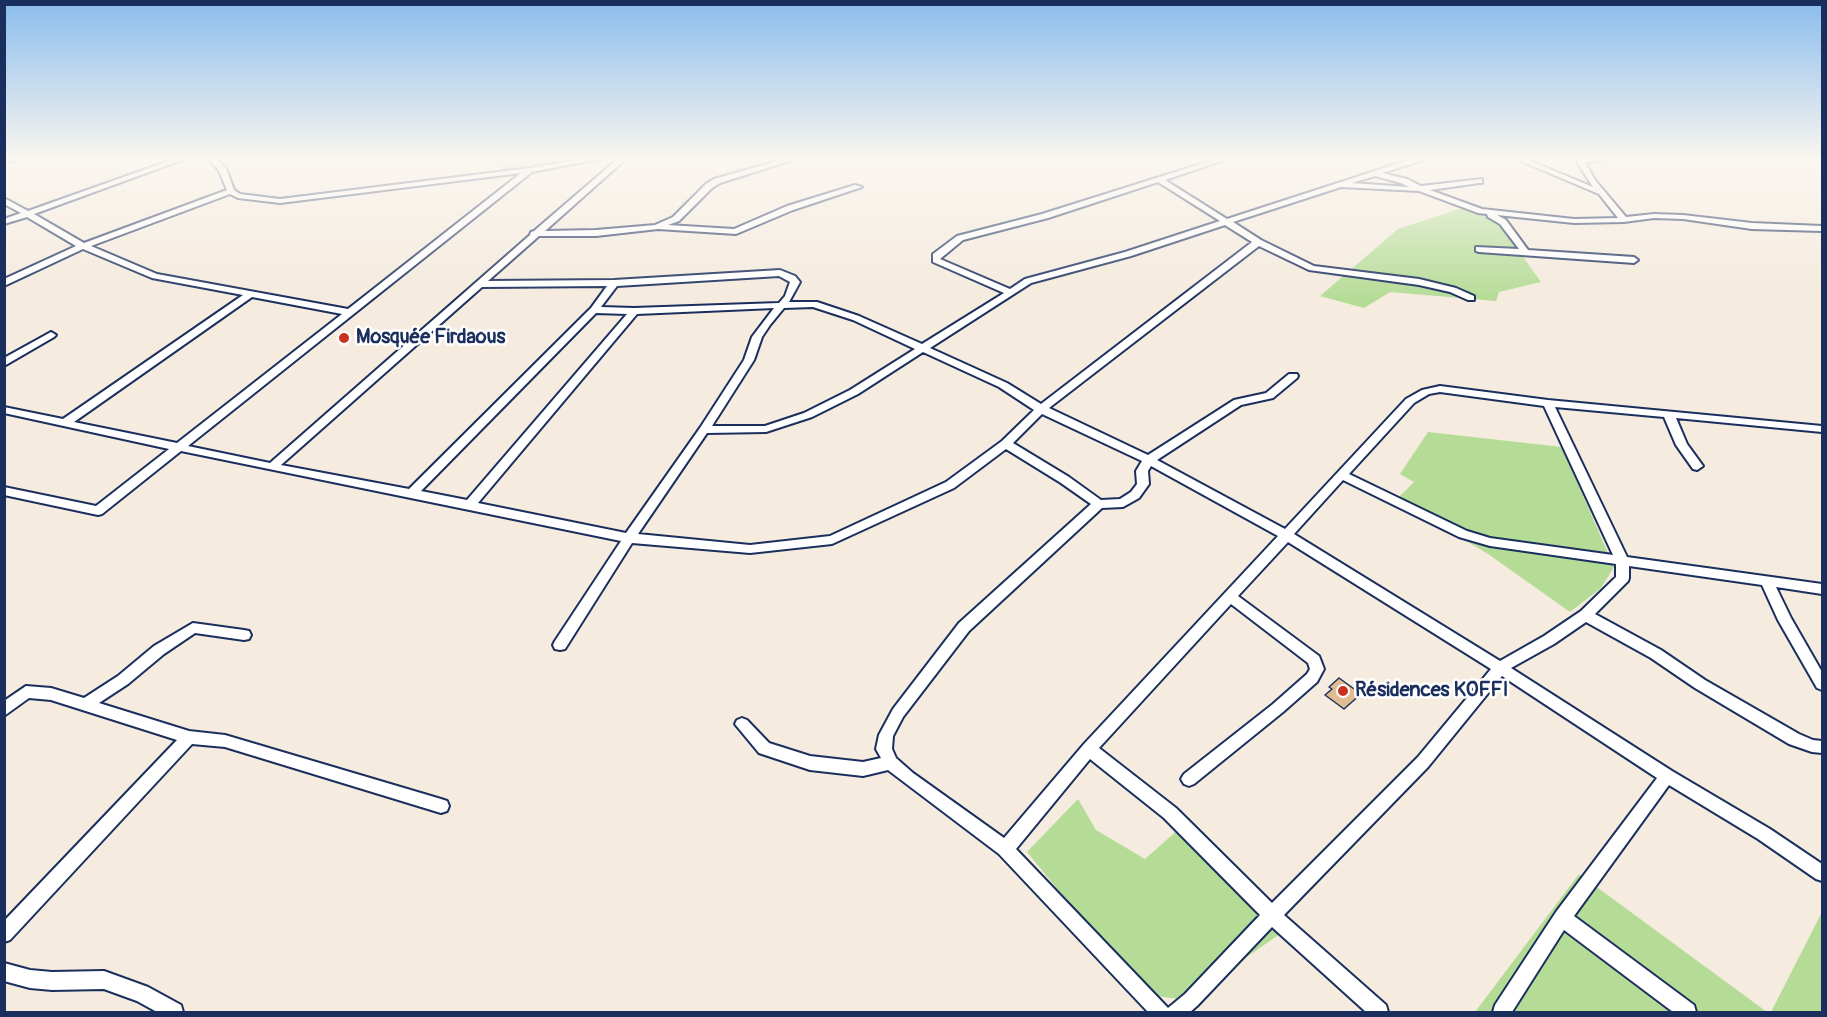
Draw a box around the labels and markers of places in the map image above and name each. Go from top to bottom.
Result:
place label: Mosquée Firdaous [356,326,506,350]
marker: Mosquée Firdaous [337,331,351,345]
place label: Résidences KOFFI [1355,679,1508,703]
marker: Résidences KOFFI [1336,684,1350,698]

